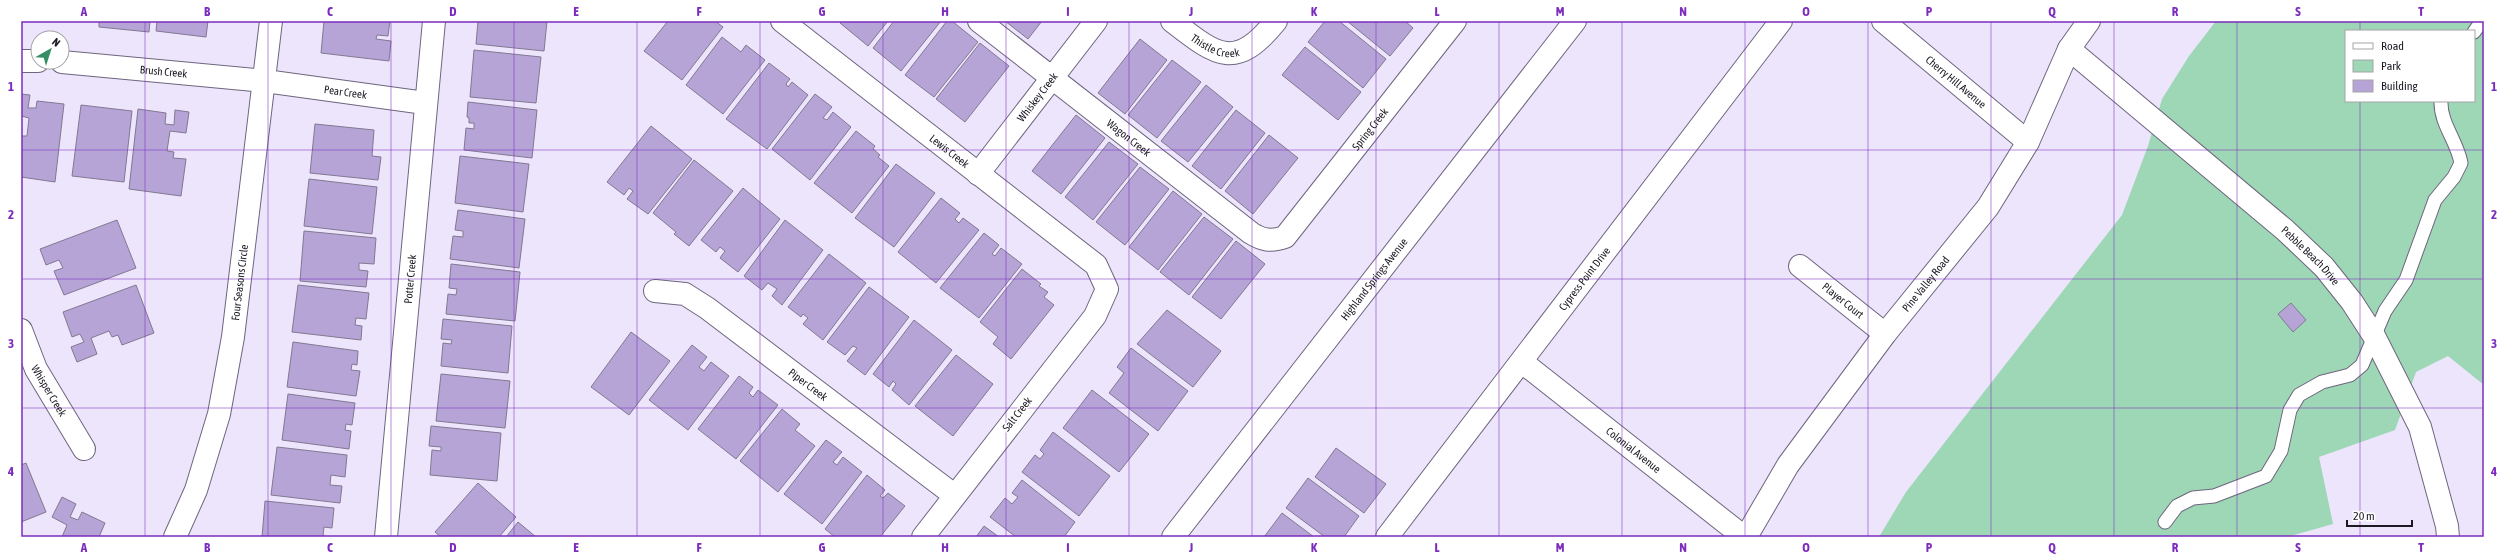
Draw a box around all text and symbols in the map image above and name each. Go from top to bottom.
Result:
text: A [80,4,88,19]
text: B [204,4,211,19]
text: C [327,4,333,19]
text: D [449,4,457,19]
text: E [573,4,579,19]
text: F [696,4,702,19]
text: G [819,4,826,19]
text: H [941,4,949,19]
text: I [1066,4,1070,19]
text: J [1188,4,1193,19]
text: K [1311,4,1318,19]
text: L [1434,4,1440,19]
text: M [1556,4,1565,19]
text: N [1679,4,1687,19]
text: O [1802,4,1810,19]
text: P [1926,4,1933,19]
text: Q [2048,4,2056,19]
text: R [2172,4,2179,19]
text: S [2295,4,2301,19]
text: T [2418,4,2424,19]
north arrow [30,30,70,70]
legend [2345,30,2475,102]
street label: Thistle Creek [1189,32,1241,59]
text: N [50,36,63,49]
text: Road [2381,39,2404,53]
street label: Cherry Hill Avenue [1923,53,1988,110]
text: Park [2381,59,2402,73]
street label: Brush Creek [139,63,188,80]
street label: Whiskey Creek [1015,70,1060,124]
text: 1 [8,79,14,94]
text: Building [2381,79,2419,93]
text: 1 [2491,79,2497,94]
street label: Pear Creek [323,83,368,101]
street label: Spring Creek [1350,105,1390,152]
street label: Wagon Creek [1105,117,1153,159]
street label: Lewis Creek [927,132,972,170]
text: 2 [8,207,14,222]
text: 2 [2491,207,2497,222]
street label: Pebble Beach Drive [2279,224,2342,287]
street label: Highland Springs Avenue [1338,236,1410,322]
street label: Four Seasons Circle [229,244,250,321]
street label: Cypress Point Drive [1556,245,1612,313]
street label: Potter Creek [402,254,418,304]
street label: Pine Valley Road [1900,254,1952,314]
street label: Player Court [1820,280,1866,320]
text: 3 [8,336,14,351]
text: 3 [2491,336,2497,351]
street label: Whisper Creek [29,363,69,419]
street label: Piper Creek [786,366,830,403]
street label: Salt Creek [1000,394,1034,434]
street label: Colonial Avenue [1604,425,1663,475]
text: 4 [7,464,14,479]
text: 4 [2490,464,2497,479]
scale bar [2347,502,2412,528]
text: 20 m [2353,509,2375,523]
text: A [80,540,88,555]
text: B [204,540,211,555]
text: C [327,540,333,555]
text: D [449,540,457,555]
text: E [573,540,579,555]
text: F [696,540,702,555]
text: G [819,540,826,555]
text: H [941,540,949,555]
text: I [1066,540,1070,555]
text: J [1188,540,1193,555]
text: K [1311,540,1318,555]
text: L [1434,540,1440,555]
text: M [1556,540,1565,555]
text: N [1679,540,1687,555]
text: O [1802,540,1810,555]
text: P [1926,540,1933,555]
text: Q [2048,540,2056,555]
text: R [2172,540,2179,555]
text: S [2295,540,2301,555]
text: T [2418,540,2424,555]

